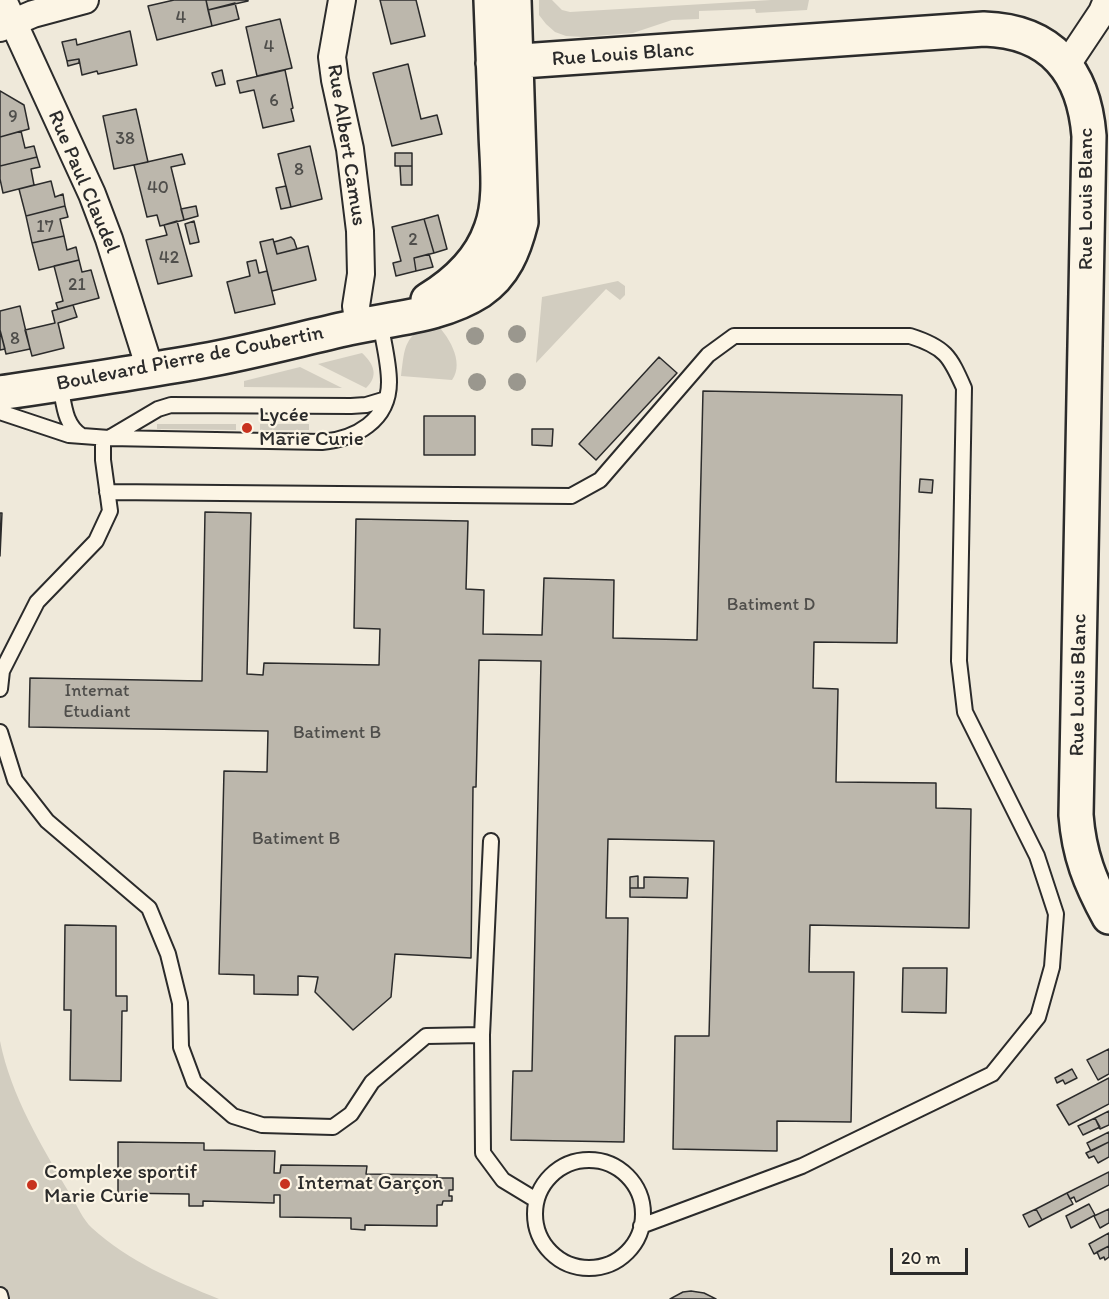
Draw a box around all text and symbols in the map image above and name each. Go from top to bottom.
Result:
house number: 4 [176,7,186,29]
house number: 4 [264,36,274,58]
street label: Rue Louis Blanc [551,37,695,73]
street label: Rue Albert Camus [321,62,371,228]
house number: 6 [269,90,279,112]
house number: 9 [8,106,18,128]
street label: Rue Paul Claudel [42,107,124,257]
house number: 38 [115,128,135,150]
street label: Rue Louis Blanc [1074,128,1100,270]
house number: 8 [294,159,304,181]
house number: 40 [147,177,169,199]
house number: 17 [36,216,54,238]
house number: 2 [408,229,418,251]
house number: 42 [159,247,179,269]
house number: 21 [68,274,86,296]
street label: Boulevard Pierre de Coubertin [54,321,326,397]
house number: 8 [10,328,20,350]
place label: Lycée Marie Curie [259,403,364,453]
marker: Lycée Marie Curie [240,421,254,435]
house number: Batiment D [727,594,815,616]
street label: Rue Louis Blanc [1065,613,1093,757]
house number: Internat Etudiant [63,680,131,722]
house number: Batiment B [293,722,381,744]
house number: Batiment B [252,828,340,850]
place label: Complexe sportif Marie Curie [44,1160,197,1210]
place label: Internat Garçon [297,1171,443,1197]
marker: Internat Garçon [278,1177,292,1191]
marker: Complexe sportif Marie Curie [25,1178,39,1192]
scale bar [893,1236,971,1274]
text: 20 m [901,1247,941,1269]

